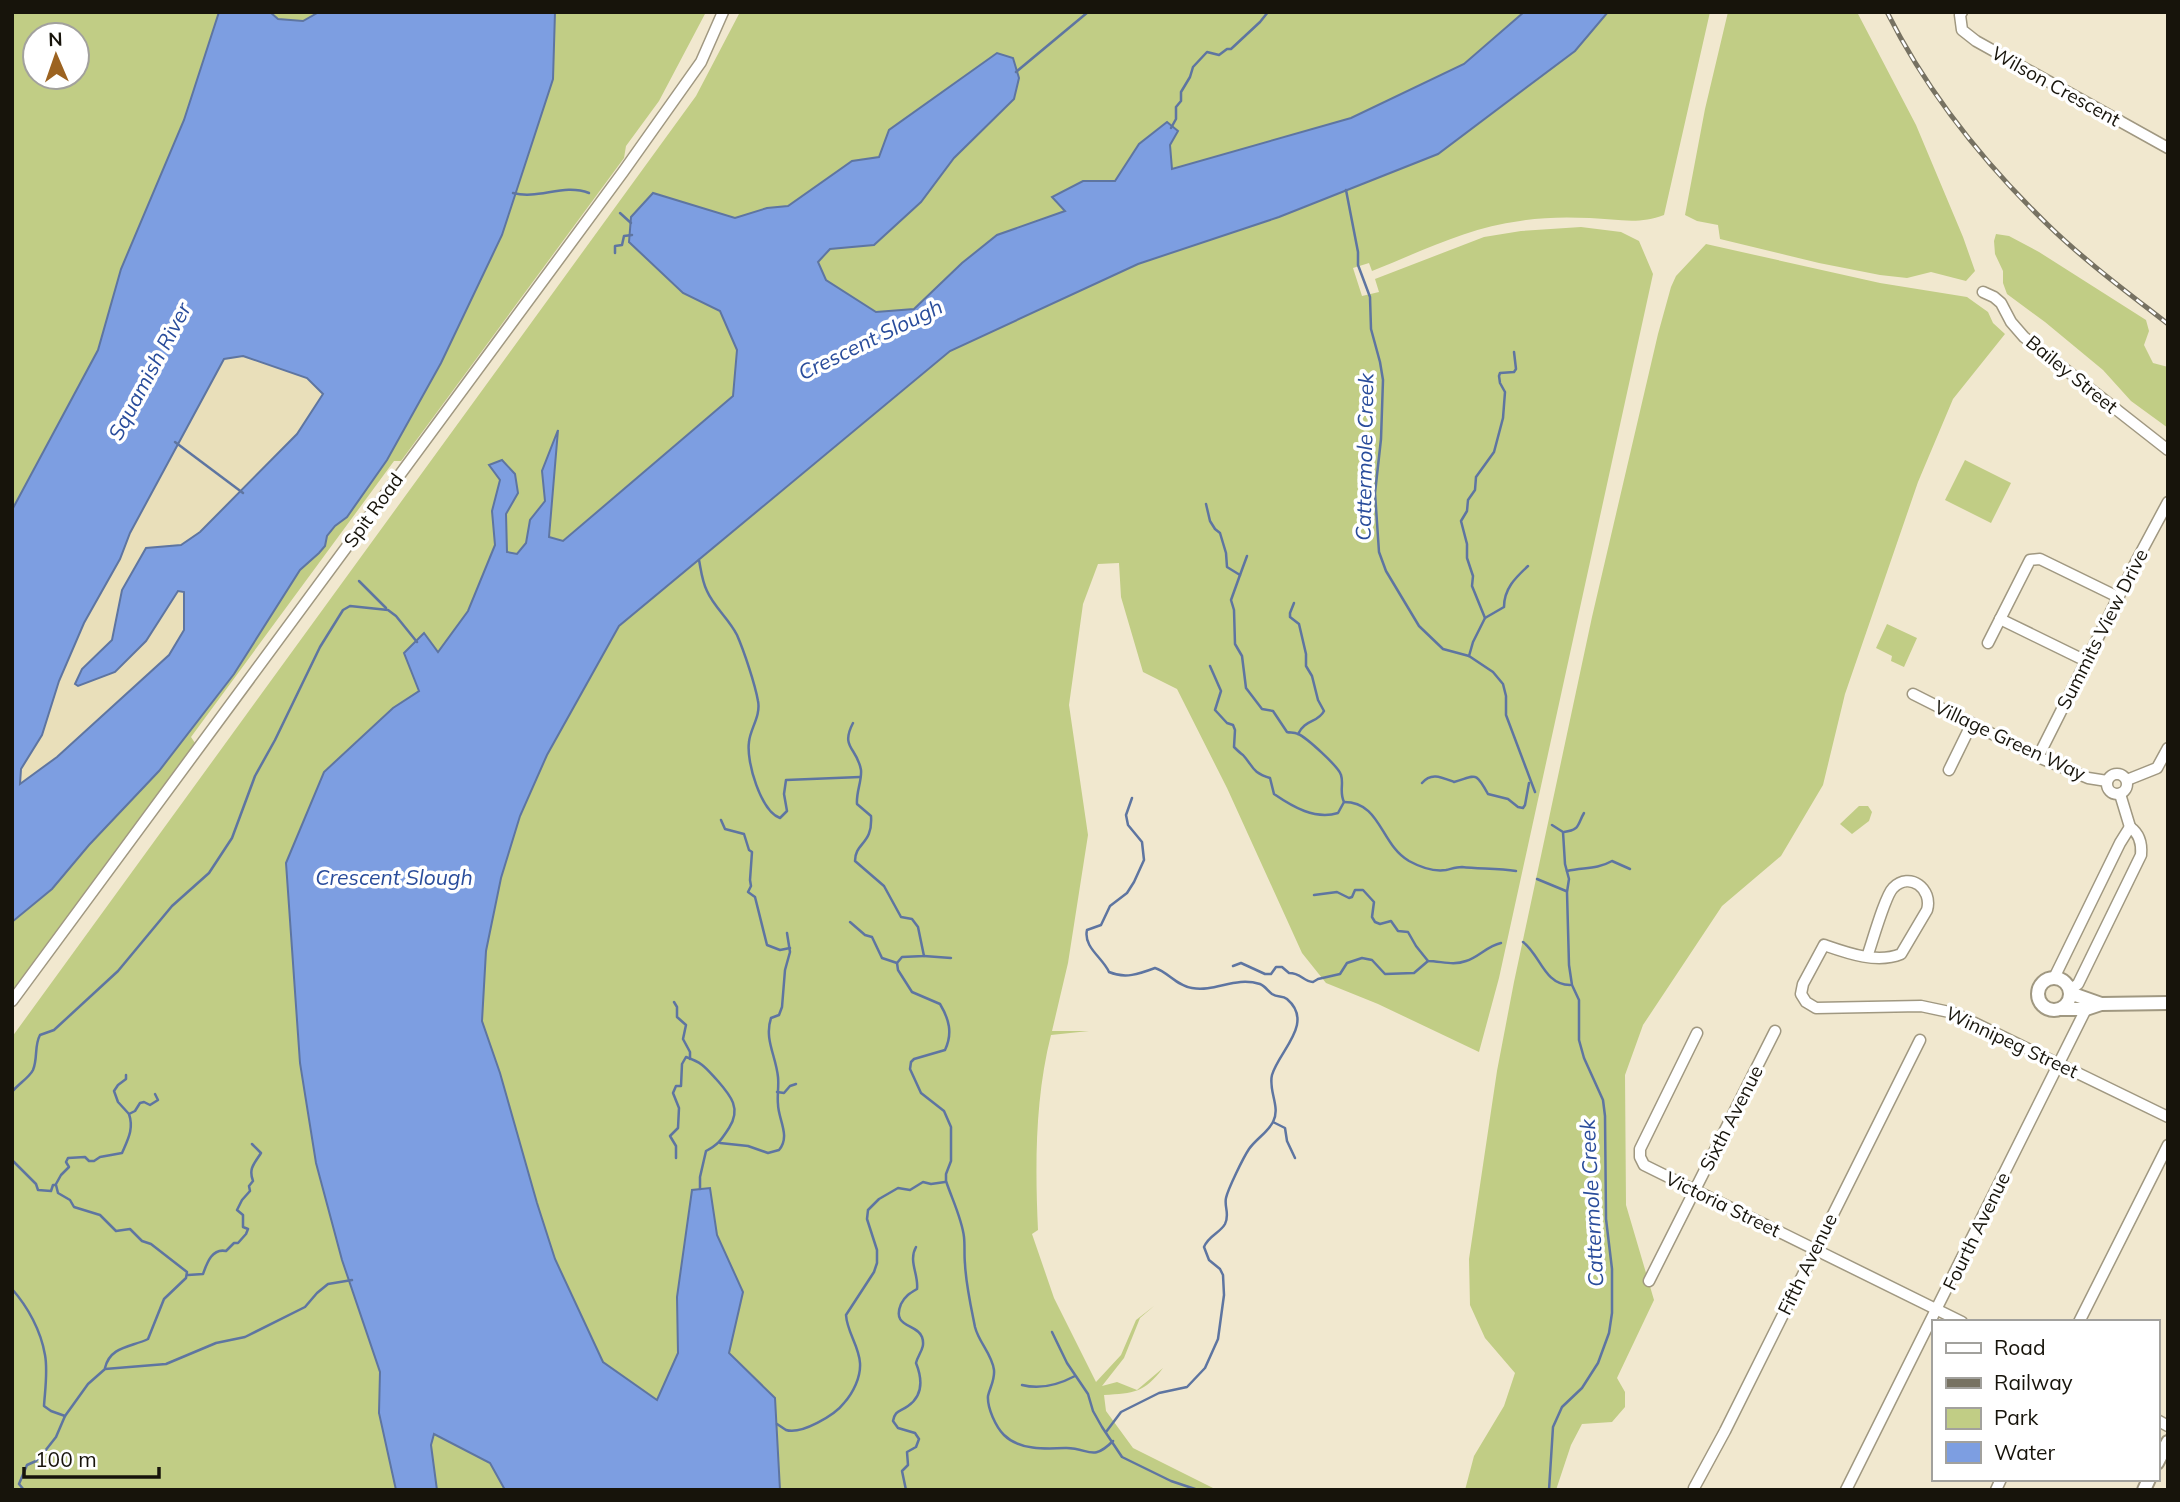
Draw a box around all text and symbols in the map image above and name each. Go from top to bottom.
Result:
north arrow [21,21,91,91]
text: N [48,27,63,51]
street label: Wilson Crescent [1987,41,2125,131]
water label: Crescent Slough [793,293,947,385]
water label: Squamish River [102,297,197,444]
street label: Bailey Street [2021,330,2123,419]
water label: Cattermole Creek [1350,372,1378,541]
street label: Spit Road [338,468,408,552]
street label: Summits View Drive [2051,545,2153,713]
street label: Village Green Way [1931,695,2089,785]
water label: Crescent Slough [315,864,473,890]
street label: Winnipeg Street [1942,1001,2082,1083]
street label: Sixth Avenue [1694,1061,1768,1175]
water label: Cattermole Creek [1574,1117,1608,1287]
street label: Victoria Street [1662,1166,1785,1242]
street label: Fourth Avenue [1937,1168,2015,1294]
street label: Fifth Avenue [1772,1209,1842,1319]
legend [1932,1320,2159,1481]
text: Road [1994,1334,2045,1360]
text: Railway [1994,1369,2073,1395]
text: Park [1994,1404,2038,1430]
scale bar [24,1436,159,1480]
text: Water [1994,1439,2055,1465]
text: 100 m [35,1446,97,1472]

